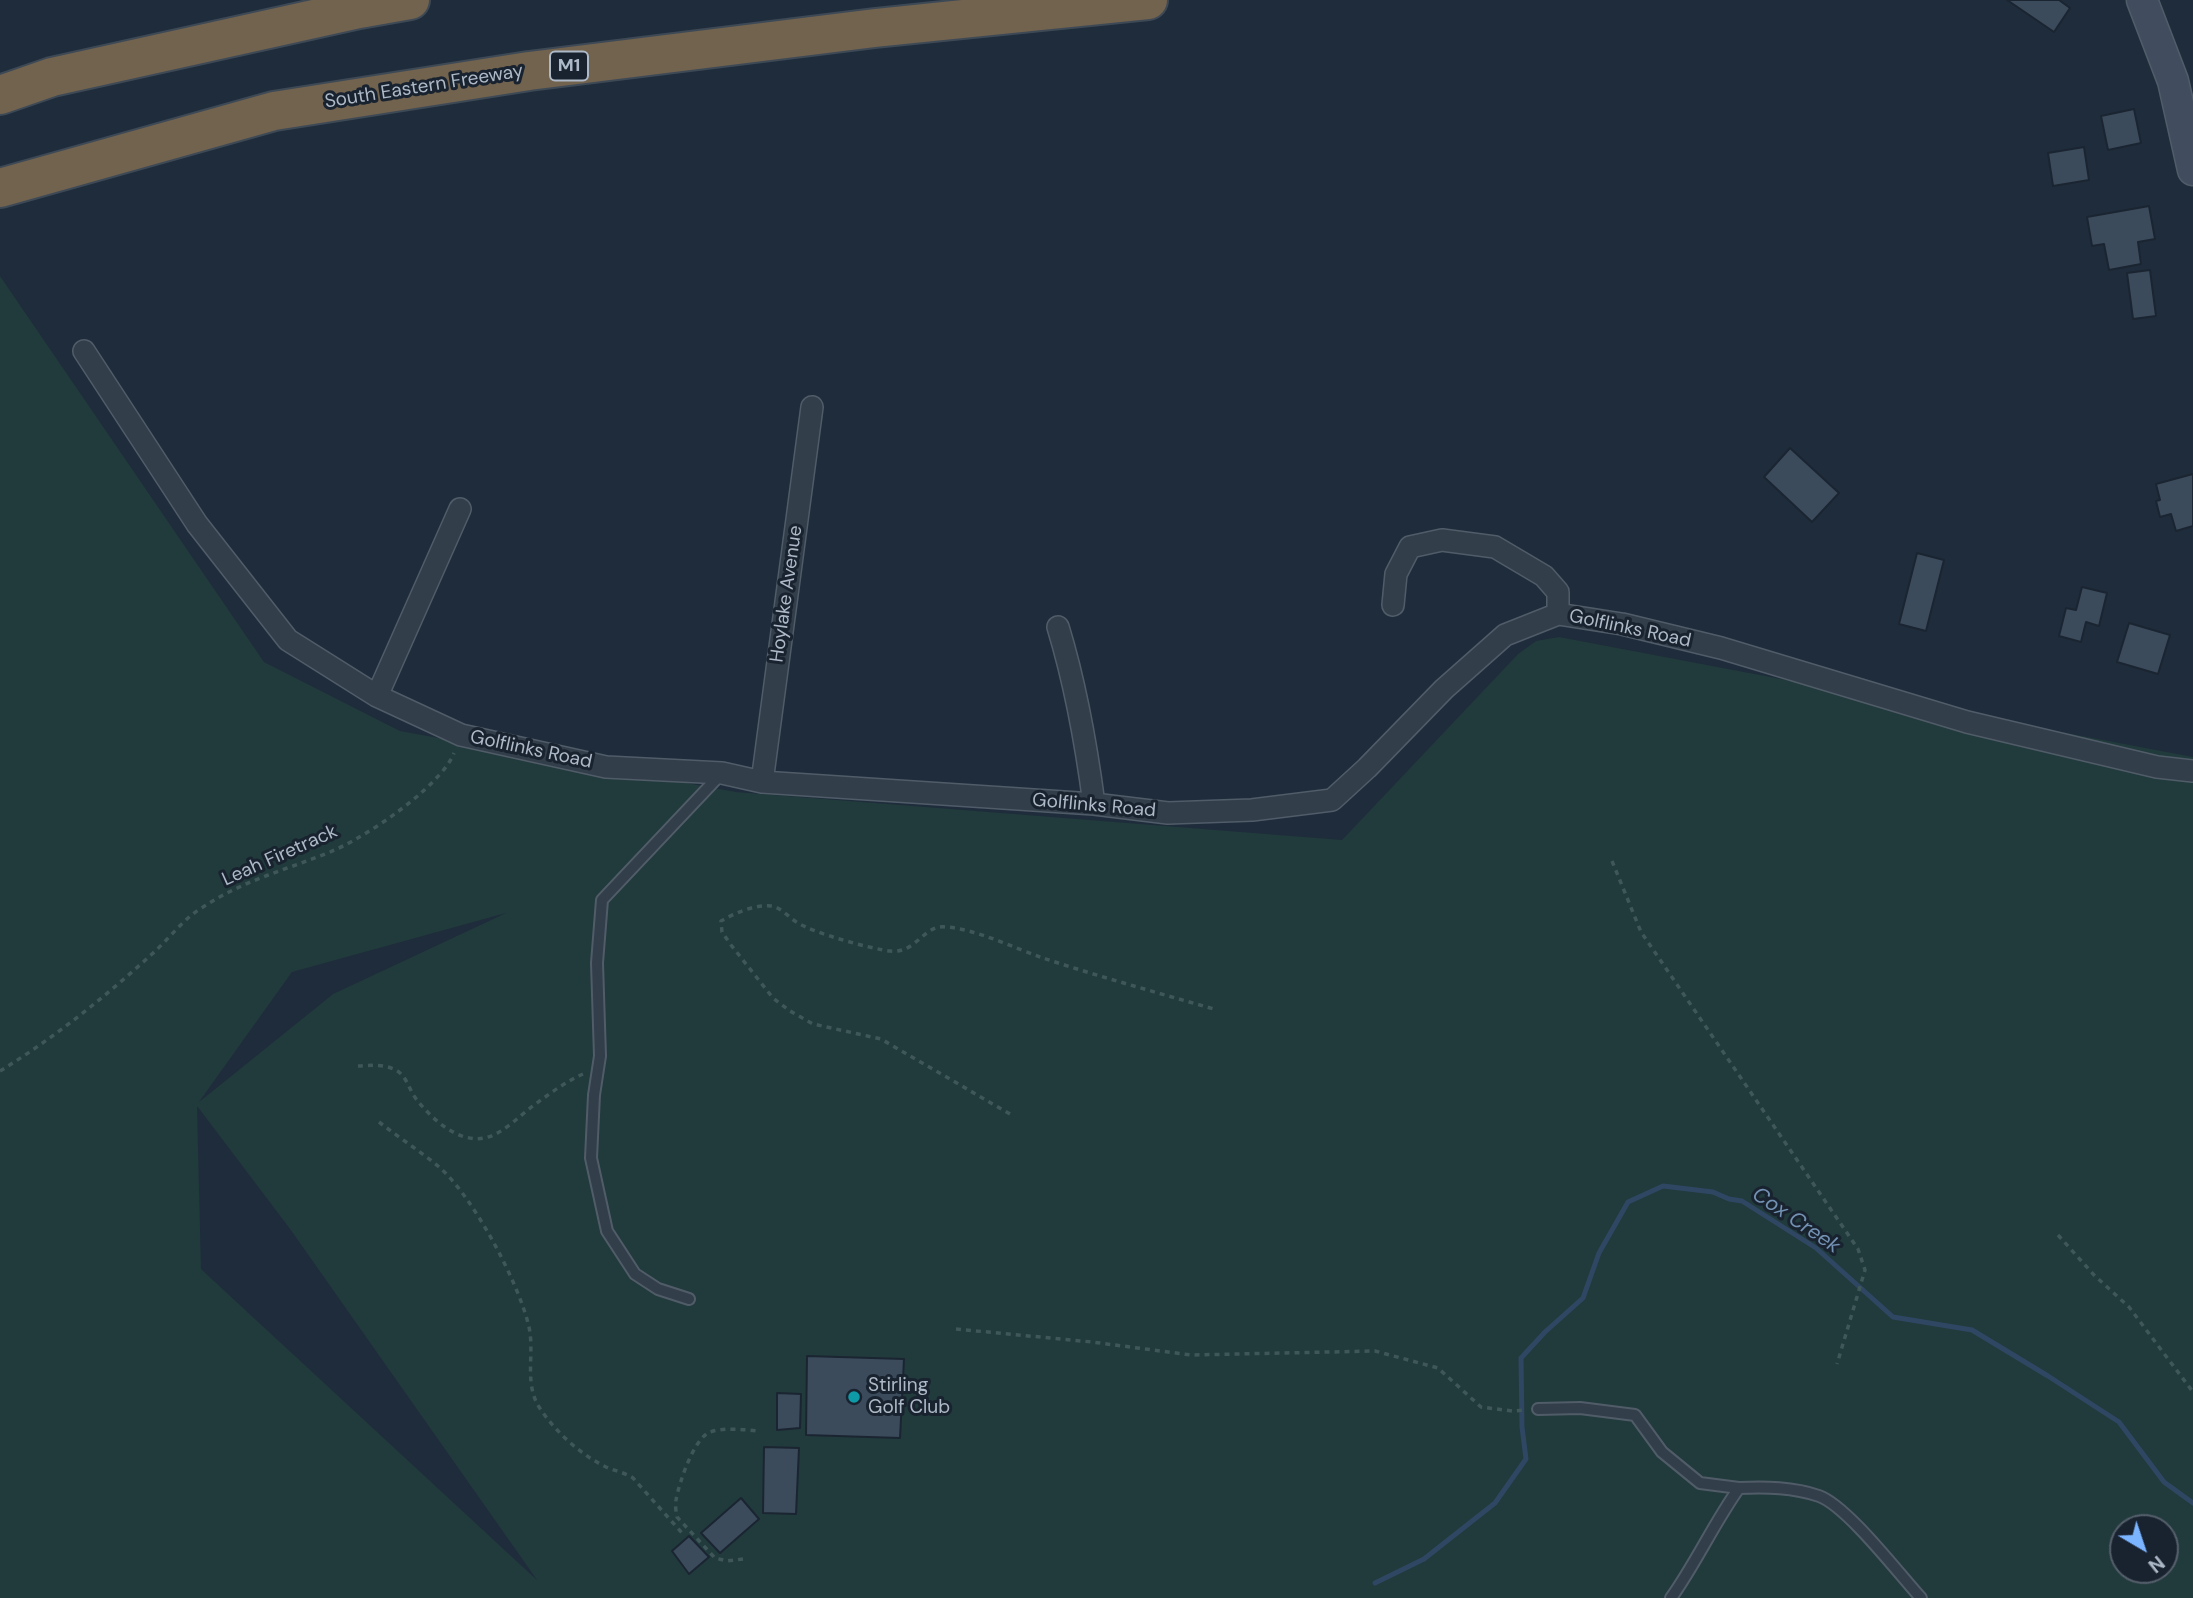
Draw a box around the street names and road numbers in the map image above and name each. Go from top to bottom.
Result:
road number: M1 [550,52,588,80]
street label: South Eastern Freeway [323,60,525,114]
street label: Hoylake Avenue [766,524,808,664]
street label: Golflinks Road [1567,605,1693,653]
street label: Golflinks Road [468,726,594,774]
street label: Golflinks Road [1031,789,1157,823]
street label: Leah Firetrack [219,820,341,892]

